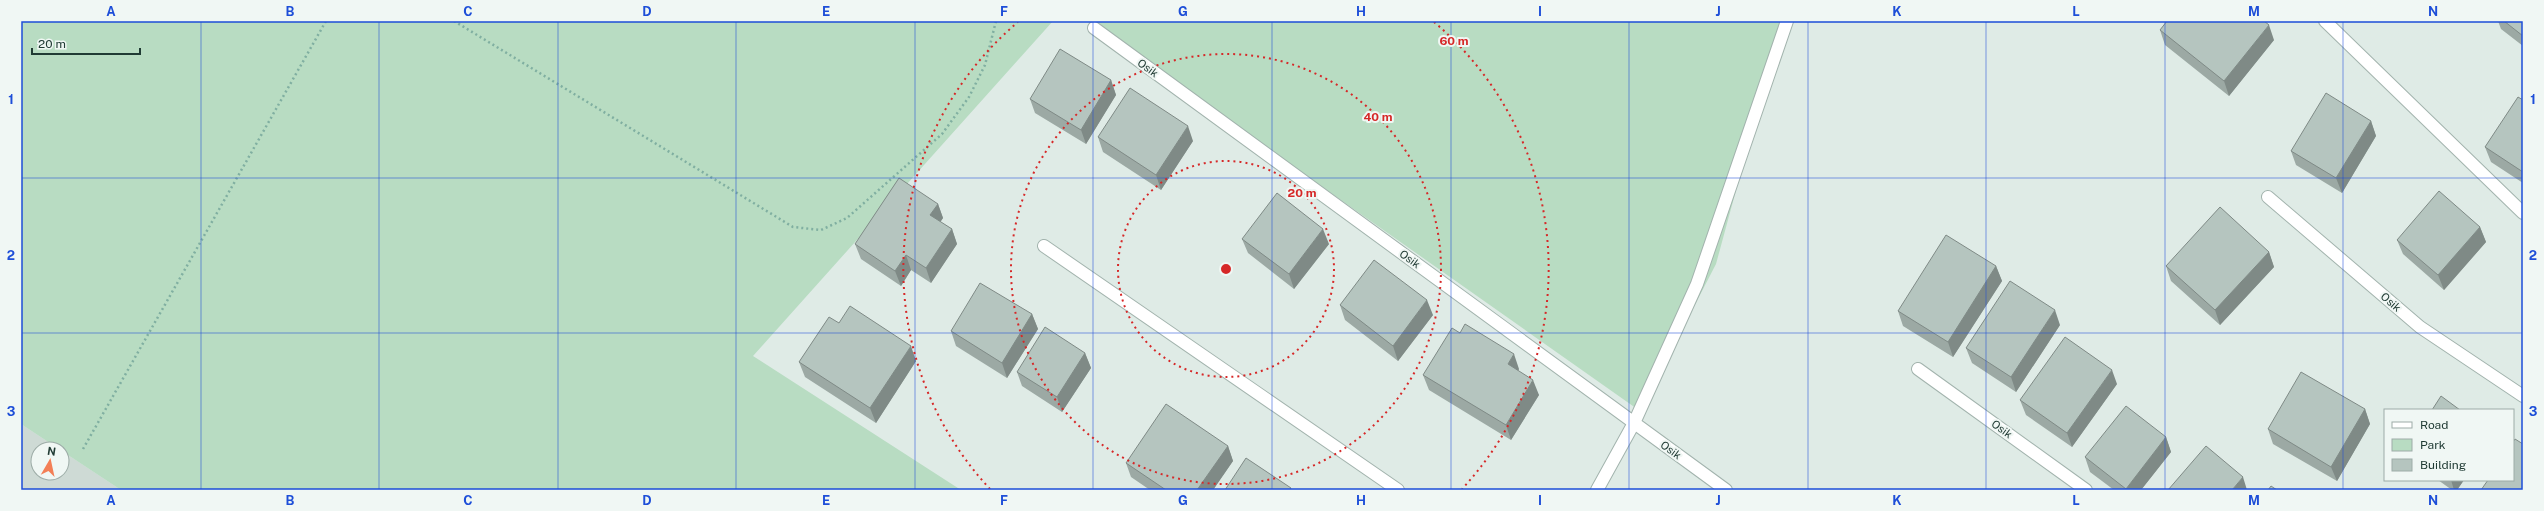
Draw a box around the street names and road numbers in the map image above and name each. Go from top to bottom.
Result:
street label: Osik [1135,57,1161,79]
street label: Osik [1397,248,1423,270]
street label: Osik [2379,290,2403,314]
street label: Osik [1989,418,2015,440]
street label: Osik [1658,439,1684,461]

